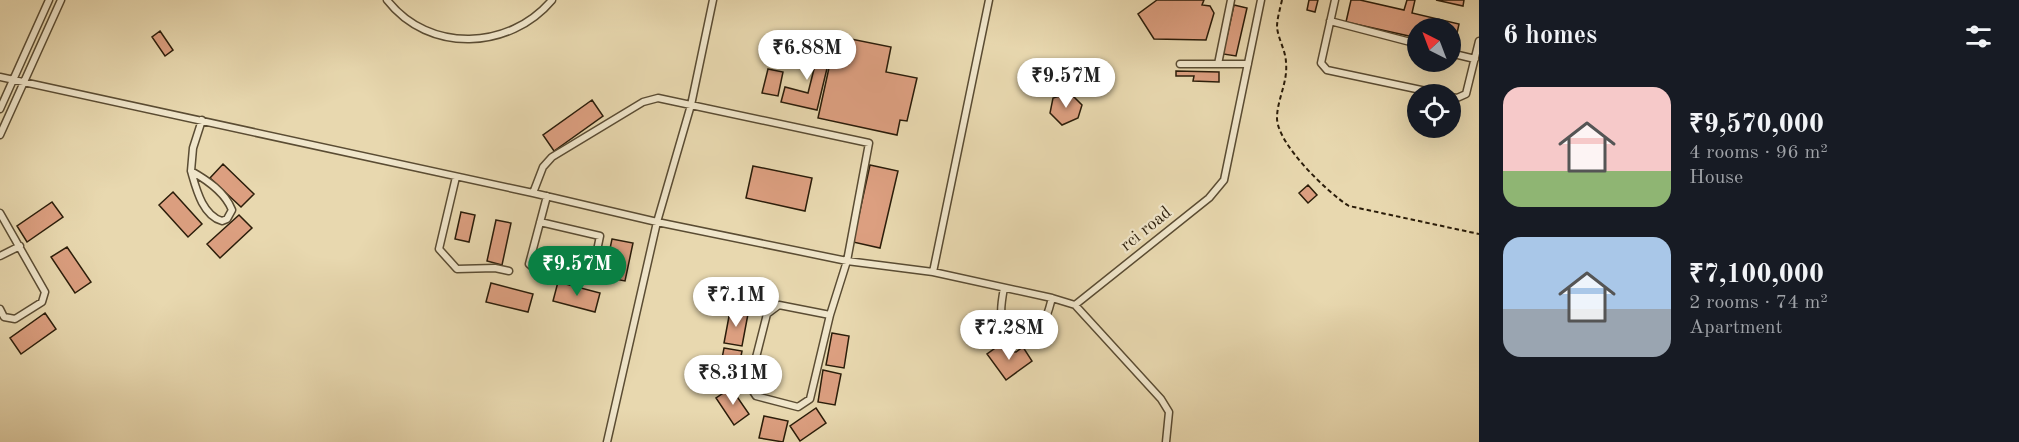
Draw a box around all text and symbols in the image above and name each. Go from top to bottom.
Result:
north arrow [1407,18,1461,72]
map controls [1407,18,1461,138]
icon: filters [1962,20,1995,53]
text: 6 homes [1503,23,1597,49]
pin: ₹6.88M [758,30,856,81]
text: ₹6.88M [772,39,842,59]
pin: ₹9.57M [1017,58,1115,109]
text: ₹9.57M [1031,67,1101,87]
button: locate [1407,84,1461,138]
icon: home [1551,111,1623,183]
text: ₹9,570,000 [1689,112,1824,138]
text: 4 rooms · 96 m² [1689,143,1828,163]
text: House [1689,168,1743,188]
street label: rci road [1117,203,1175,255]
pin: ₹9.57M [528,246,626,297]
text: ₹9.57M [542,255,612,275]
icon: home [1551,261,1623,333]
text: ₹7,100,000 [1689,262,1824,288]
pin: ₹7.1M [694,277,778,328]
text: ₹7.1M [707,286,765,306]
text: 2 rooms · 74 m² [1689,293,1828,313]
pin: ₹7.28M [960,310,1058,361]
text: Apartment [1689,318,1783,338]
text: ₹7.28M [974,319,1044,339]
pin: ₹8.31M [684,355,782,406]
text: ₹8.31M [698,364,768,384]

